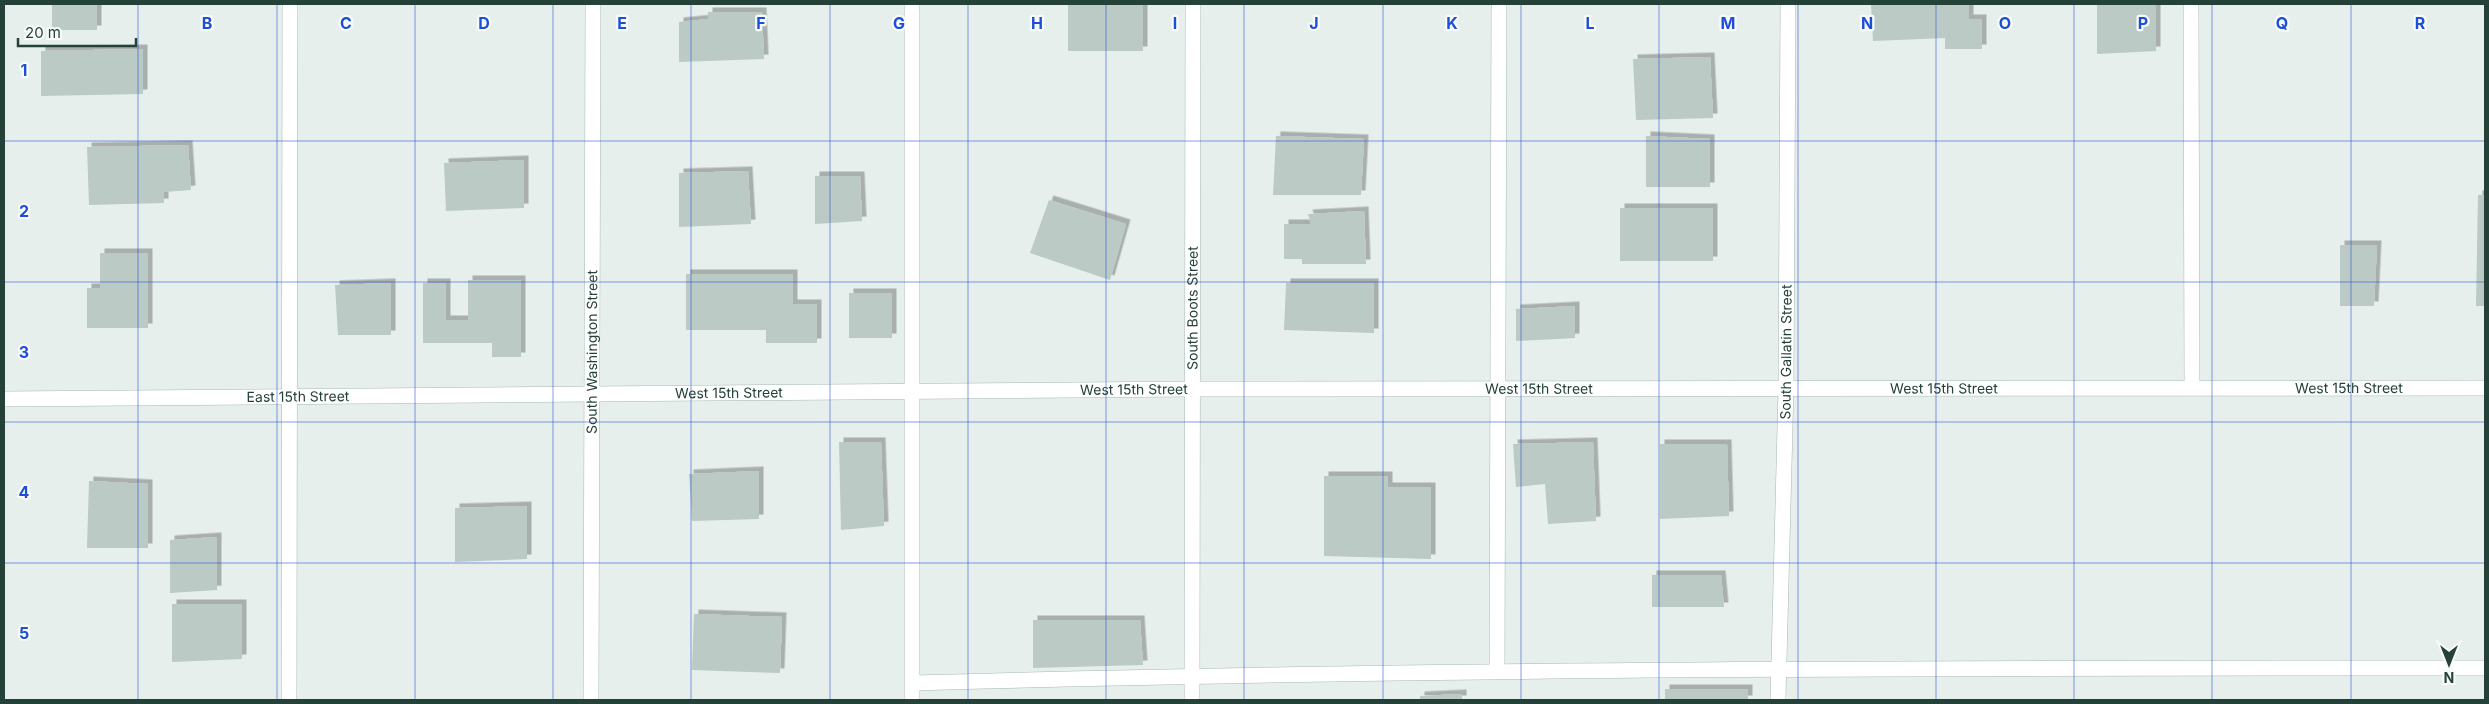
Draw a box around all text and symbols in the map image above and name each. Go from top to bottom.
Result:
text: B [202,13,212,33]
text: C [340,13,352,33]
text: D [478,13,490,33]
text: E [617,13,627,33]
text: F [756,13,766,33]
text: G [893,13,905,33]
text: H [1031,13,1043,33]
text: I [1173,13,1177,33]
text: J [1309,13,1319,33]
text: K [1446,13,1458,33]
text: L [1585,13,1595,33]
text: M [1721,13,1735,33]
text: N [1861,13,1873,33]
text: O [1999,13,2011,33]
text: P [2138,13,2148,33]
text: Q [2276,13,2288,33]
text: R [2415,13,2426,33]
scale bar [18,15,135,47]
text: 20 m [25,23,61,42]
text: 1 [21,60,27,80]
text: 2 [19,201,29,221]
street label: South Boots Street [1183,246,1201,370]
street label: South Washington Street [583,270,600,434]
street label: South Gallatin Street [1776,284,1795,420]
text: 3 [19,342,29,362]
street label: West 15th Street [1890,379,1998,396]
street label: West 15th Street [2295,379,2403,396]
street label: West 15th Street [1080,380,1188,398]
street label: West 15th Street [1485,380,1593,397]
street label: West 15th Street [675,383,783,401]
street label: East 15th Street [247,387,350,405]
text: 4 [19,482,30,502]
text: 5 [19,623,29,643]
north arrow [2424,639,2474,689]
text: N [2444,669,2454,686]

